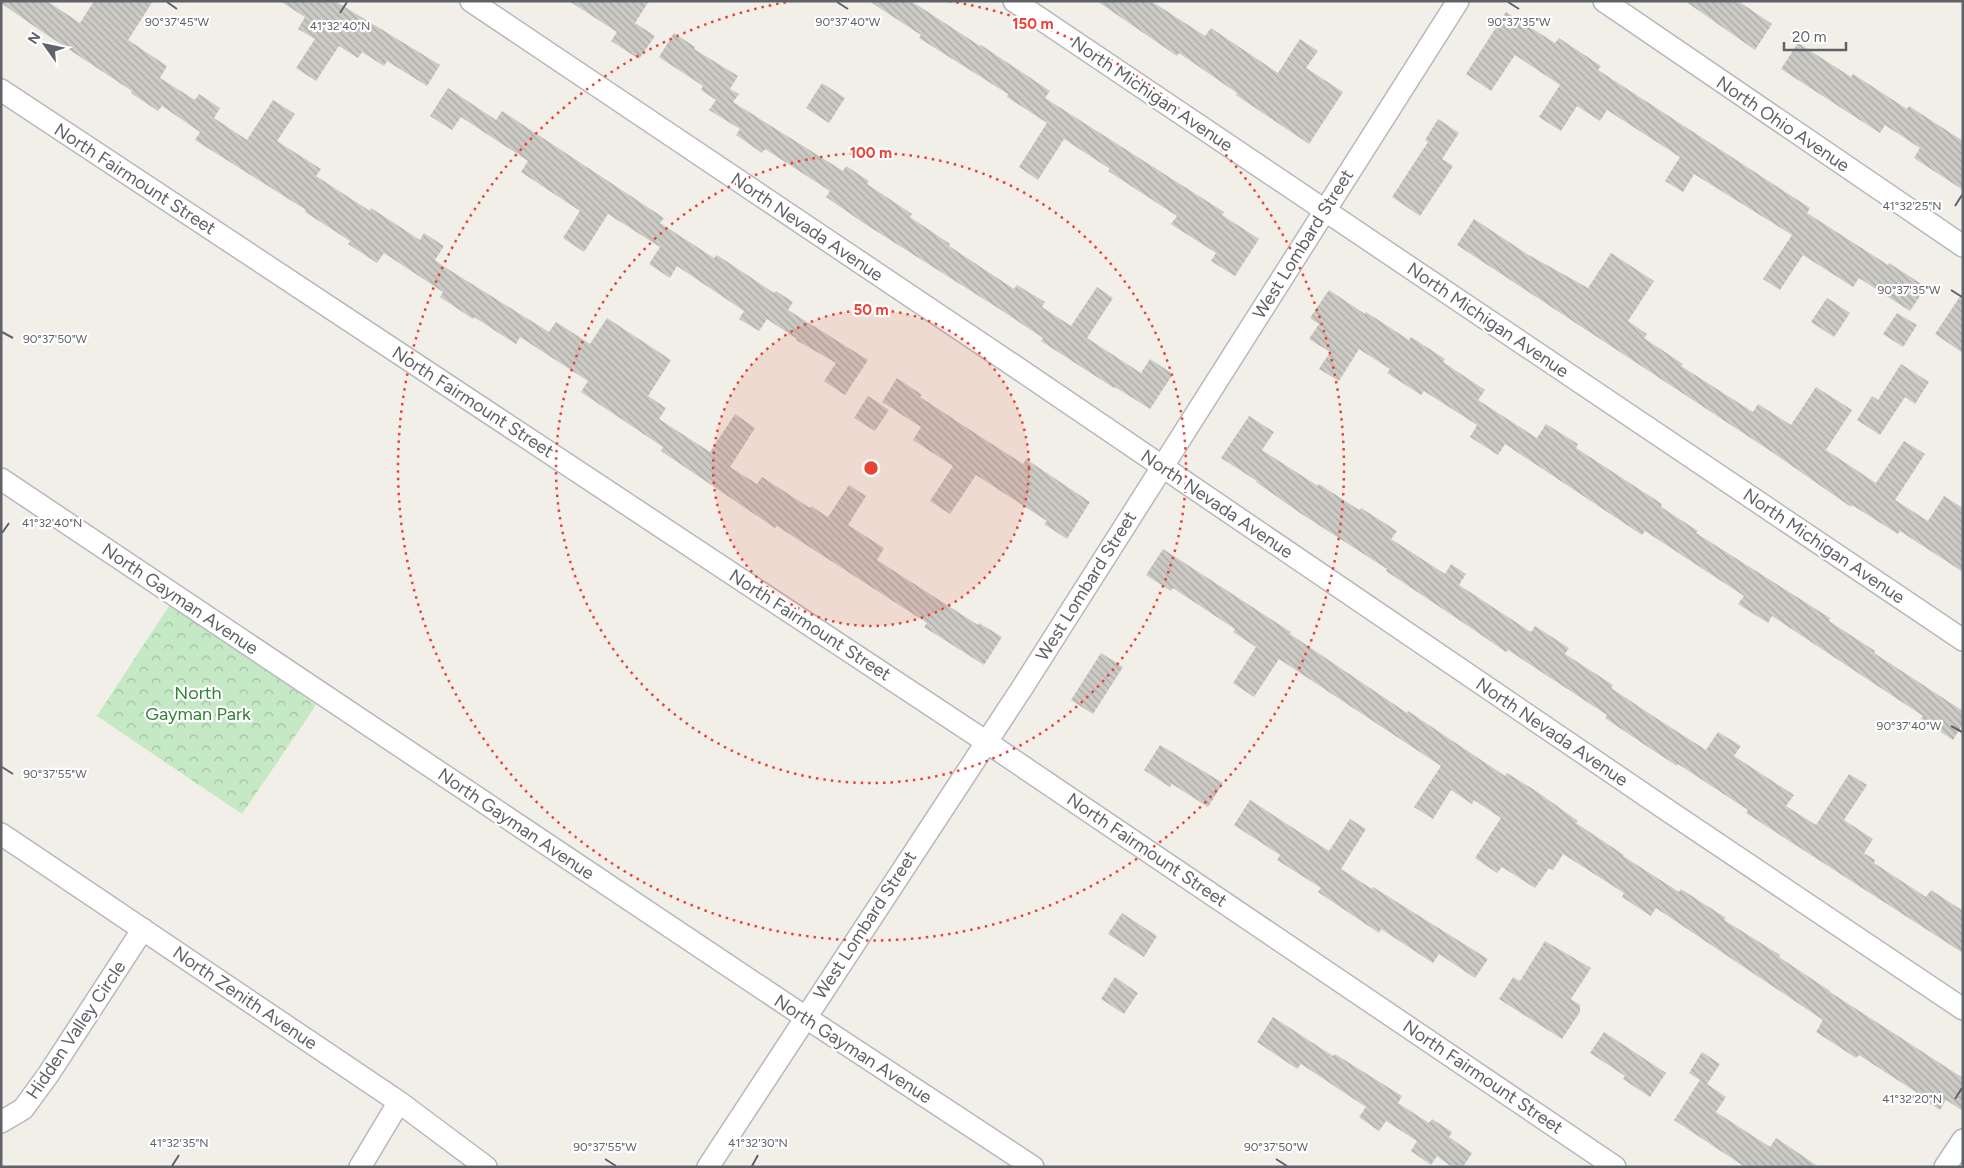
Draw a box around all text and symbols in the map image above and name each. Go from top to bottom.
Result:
text: 90°37'45"W [145,15,209,29]
text: 90°37'40"W [816,15,881,29]
text: 150 m [1012,15,1054,33]
text: 90°37'35"W [1487,15,1551,29]
text: 41°32'40"N [310,19,370,33]
north arrow [20,20,70,70]
scale bar [1784,20,1846,52]
text: 20 m [1792,28,1826,46]
text: N [24,29,45,47]
street label: North Michigan Avenue [1067,32,1237,156]
street label: North Ohio Avenue [1712,71,1854,177]
street label: North Fairmount Street [50,118,220,240]
text: 100 m [850,144,892,162]
street label: West Lombard Street [1248,165,1358,323]
street label: North Nevada Avenue [727,168,887,286]
text: 41°32'25"N [1882,199,1942,213]
street label: North Michigan Avenue [1403,258,1573,382]
text: 90°37'35"W [1877,283,1941,297]
text: 50 m [853,301,889,319]
text: 90°37'50"W [23,332,88,346]
street label: North Fairmount Street [388,341,558,463]
street label: North Nevada Avenue [1137,445,1297,563]
centre of rings [862,459,880,477]
street label: North Michigan Avenue [1739,484,1909,608]
street label: West Lombard Street [1031,507,1141,665]
text: 41°32'40"N [22,516,82,530]
street label: North Gayman Avenue [98,538,262,660]
street label: North Fairmount Street [725,564,895,686]
street label: North Nevada Avenue [1472,673,1632,791]
park label: North Gayman Park [145,682,251,725]
text: 90°37'40"W [1877,719,1942,733]
street label: North Gayman Avenue [434,763,598,885]
text: 90°37'55"W [23,767,87,781]
street label: North Fairmount Street [1063,788,1231,912]
street label: West Lombard Street [809,847,921,1003]
street label: North Zenith Avenue [169,941,322,1055]
street label: Hidden Valley Circle [22,956,131,1103]
street label: North Gayman Avenue [770,990,936,1108]
street label: North Fairmount Street [1399,1015,1567,1139]
text: 41°32'20"N [1882,1092,1942,1106]
text: 41°32'35"N [149,1136,209,1150]
text: 41°32'30"N [728,1136,788,1150]
text: 90°37'55"W [573,1140,637,1154]
text: 90°37'50"W [1244,1140,1309,1154]

